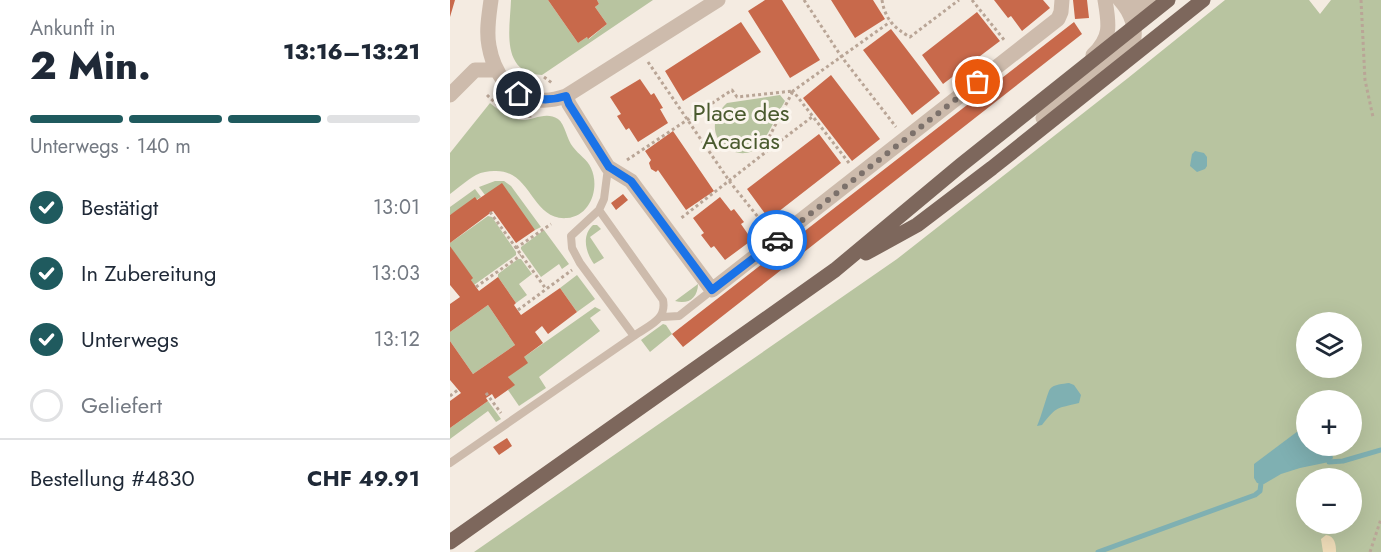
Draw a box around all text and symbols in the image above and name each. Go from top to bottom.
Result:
text: Ankunft in [30,14,116,43]
text: 13:16–13:21 [283,35,420,67]
text: 2 Min. [30,37,151,94]
pin [952,56,1003,107]
icon: bag [961,65,994,98]
pin [493,68,544,119]
icon: home [502,77,535,110]
park label: Place des Acacias [693,95,789,158]
text: Unterwegs · 140 m [30,132,191,161]
icon: check [30,191,63,224]
text: Bestätigt [81,191,158,223]
text: 13:01 [373,193,420,222]
courier [747,210,807,270]
icon: car [761,224,794,257]
icon: check [30,257,63,290]
text: In Zubereitung [81,257,216,289]
text: 13:03 [371,259,420,288]
map controls [1296,312,1362,534]
button: layers [1296,312,1362,378]
icon: check [30,323,63,356]
text: Unterwegs [81,323,179,355]
text: 13:12 [374,325,420,354]
text: Geliefert [81,389,162,421]
button: + [1296,390,1362,456]
text: Bestellung #4830 [30,462,195,494]
text: CHF 49.91 [307,462,420,494]
button: − [1296,468,1362,534]

